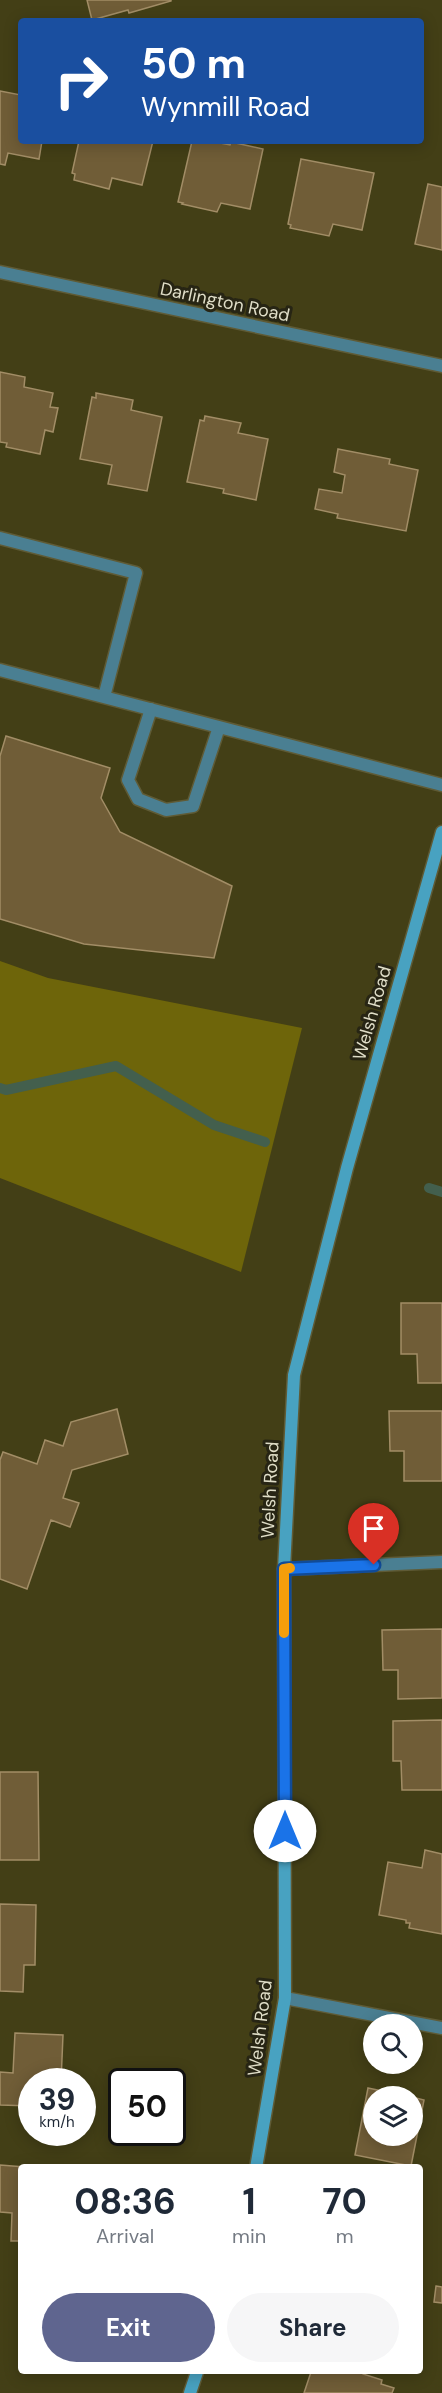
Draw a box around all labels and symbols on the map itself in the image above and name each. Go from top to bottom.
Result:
street label: Darlington Road [158,277,292,327]
street label: Welsh Road [347,963,397,1063]
street label: Welsh Road [255,1441,285,1539]
pin [348,1503,399,1565]
position arrow [253,1799,317,1863]
street label: Welsh Road [242,1978,278,2078]
speed limit sign: 50 [108,2068,186,2146]

